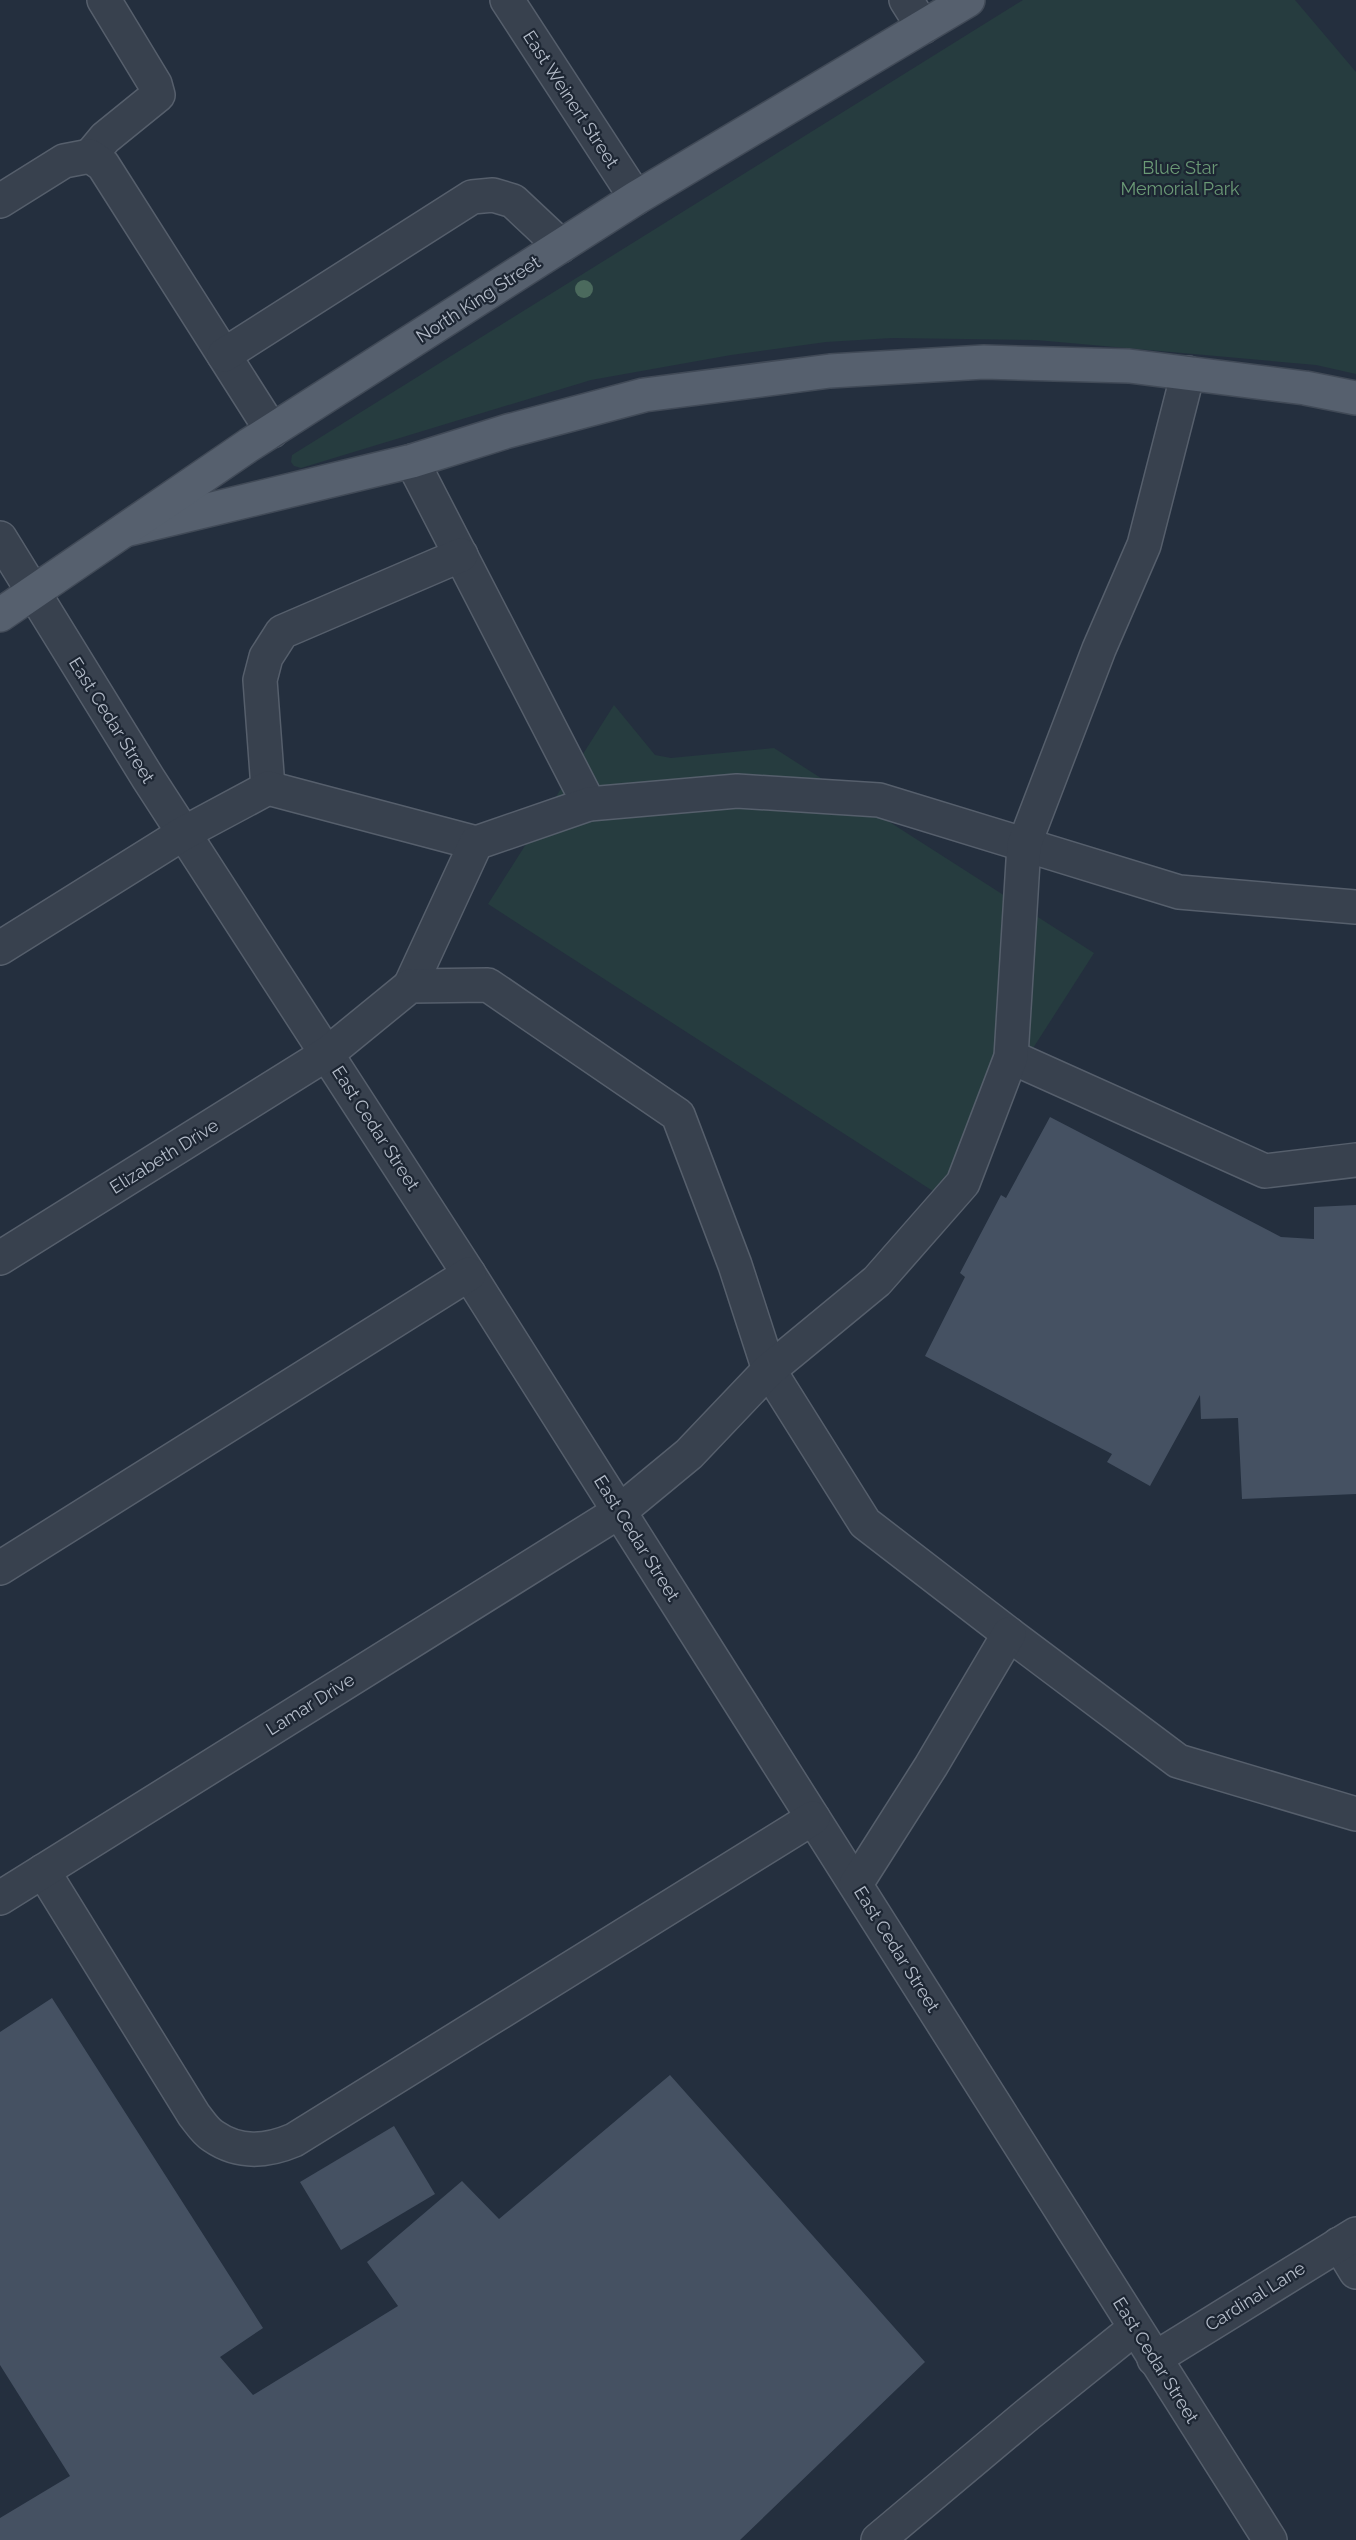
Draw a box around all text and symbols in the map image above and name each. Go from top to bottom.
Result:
street label: East Weinert Street [519,26,623,172]
park label: Blue Star Memorial Park [1120,157,1240,199]
street label: North King Street [412,251,544,347]
street label: East Cedar Street [65,653,159,787]
street label: East Cedar Street [328,1062,424,1194]
street label: Elizabeth Drive [106,1114,223,1198]
street label: East Cedar Street [590,1471,684,1605]
street label: Lamar Drive [262,1668,358,1739]
street label: East Cedar Street [850,1882,944,2016]
street label: Cardinal Lane [1201,2257,1309,2335]
street label: East Cedar Street [1109,2293,1203,2427]

